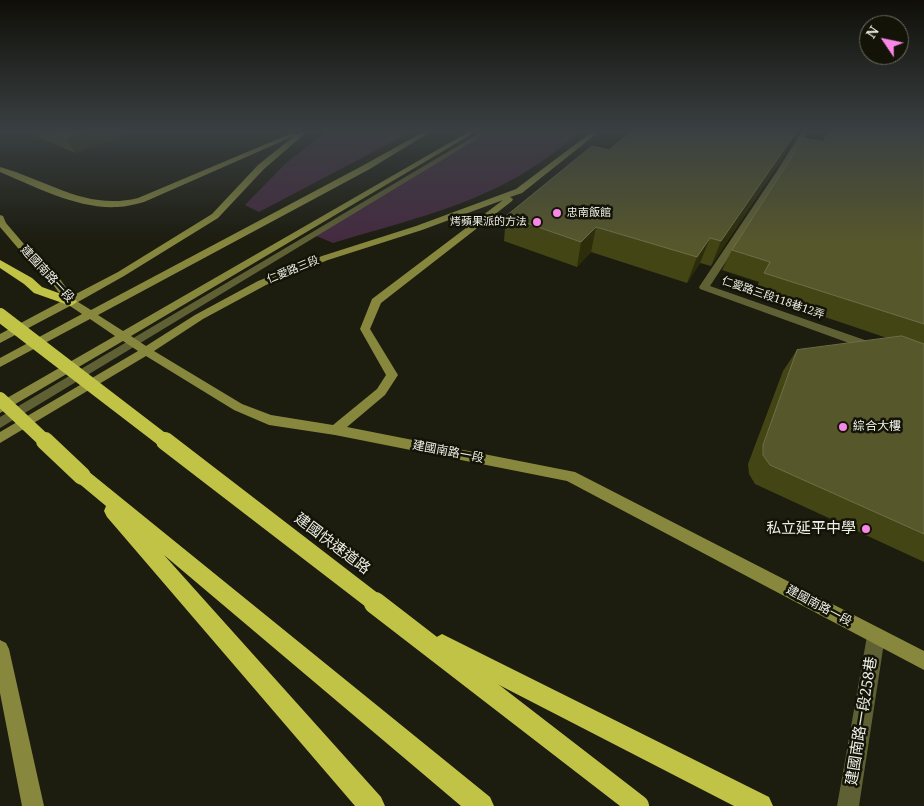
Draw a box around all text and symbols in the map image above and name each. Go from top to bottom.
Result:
north arrow [859,15,909,65]
text: N [861,22,883,42]
place label: 忠南飯館 [567,206,611,220]
marker: 忠南飯館 [551,207,563,219]
place label: 烤蘋果派的方法 [450,215,527,229]
marker: 烤蘋果派的方法 [531,216,543,228]
street label: 建國南路一段 [17,243,77,305]
street label: 仁愛路三段 [265,254,321,286]
street label: 仁愛路三段118巷12弄 [720,274,826,322]
place label: 綜合大樓 [853,420,901,434]
marker: 綜合大樓 [837,421,849,433]
street label: 建國南路一段 [411,438,485,466]
street label: 建國快速道路 [291,510,373,578]
place label: 私立延平中學 [766,520,856,538]
marker: 私立延平中學 [860,523,872,535]
street label: 建國南路一段 [784,583,854,629]
street label: 建國南路一段258巷 [843,655,881,787]

